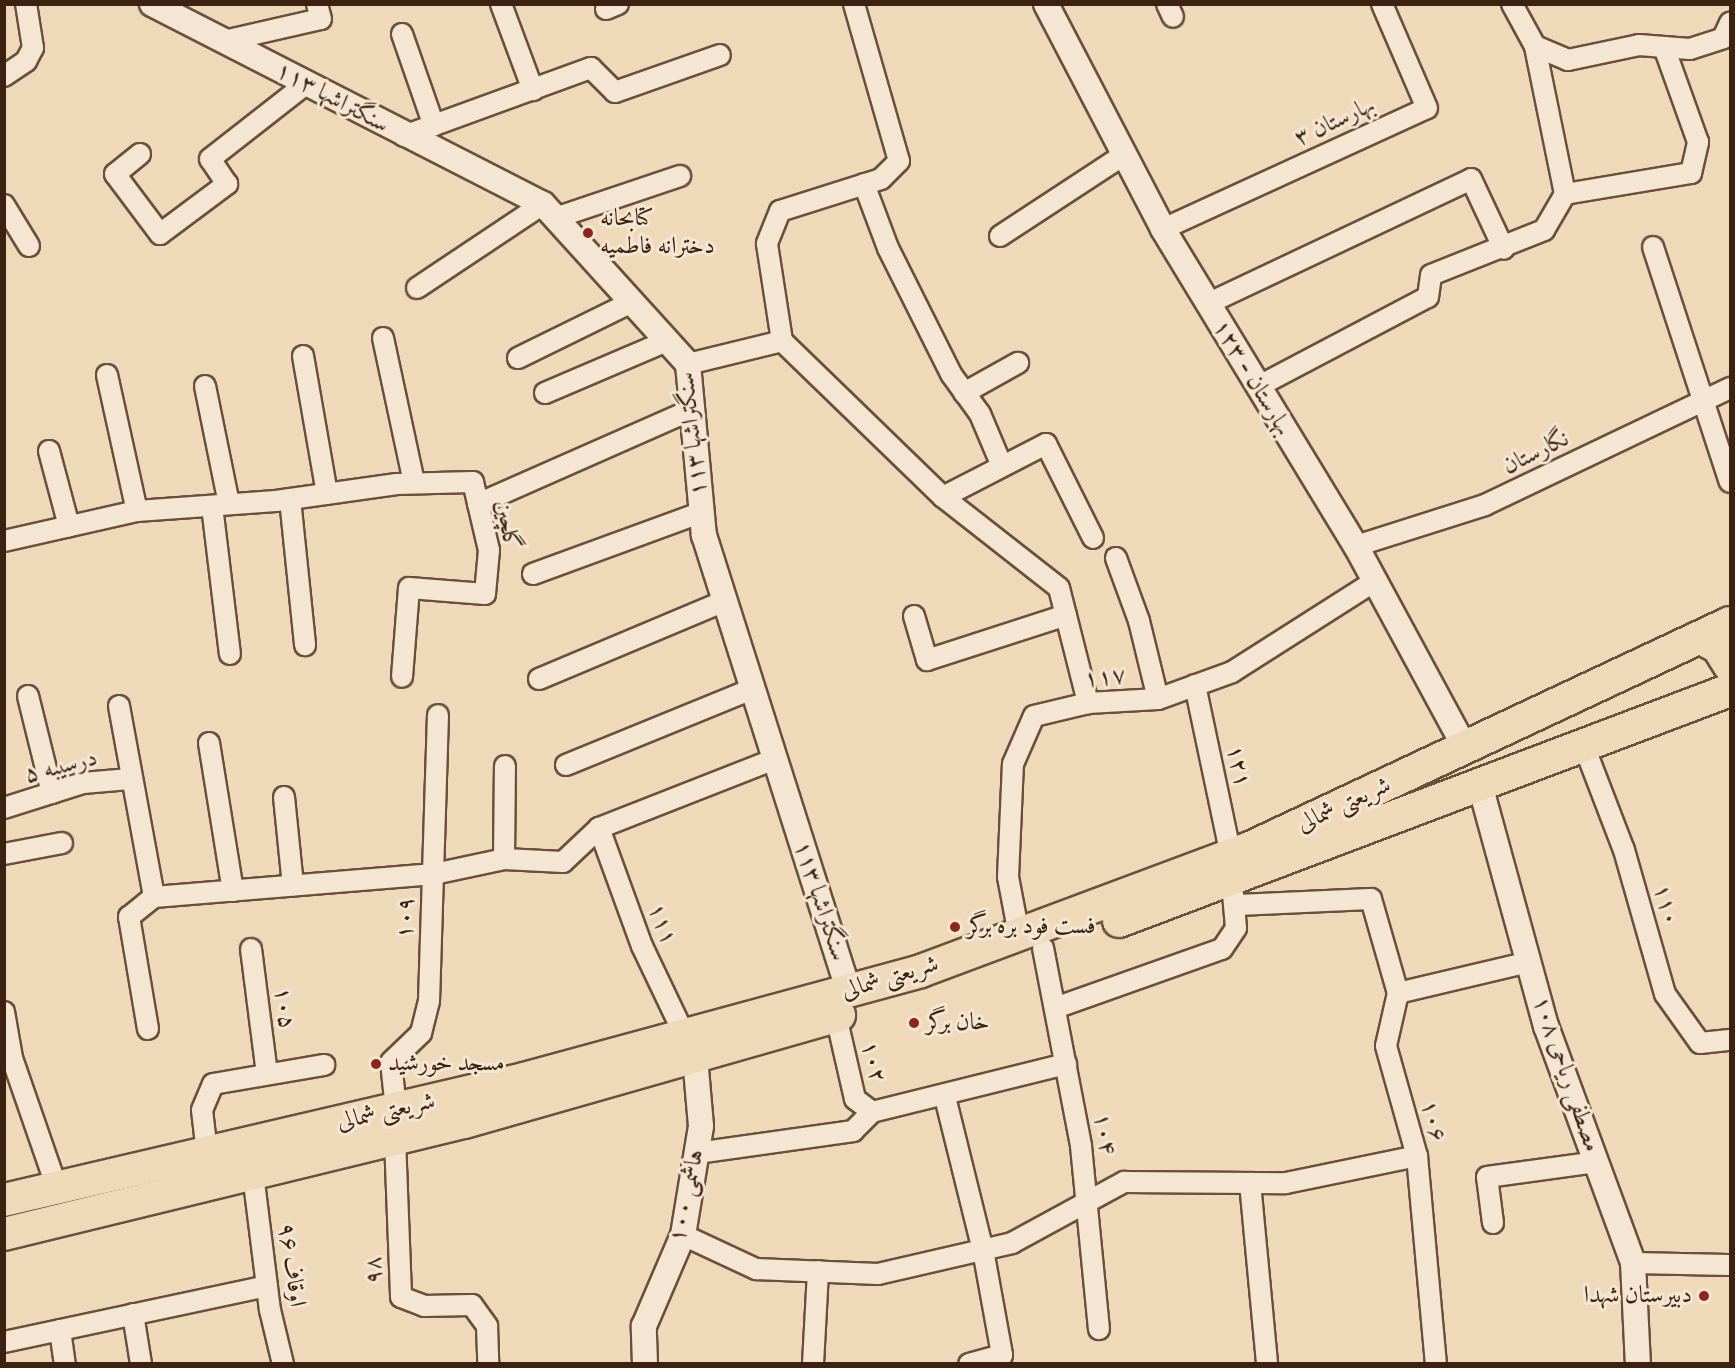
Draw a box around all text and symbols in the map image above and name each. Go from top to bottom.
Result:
street label: سنگتراشها ۱۱۳ [270,56,394,140]
street label: بهارستان ۳ [1290,91,1380,153]
place label: کتابحانه دخترانه فاطمیه [600,205,715,261]
marker: کتابحانه دخترانه فاطمیه [581,226,595,240]
street label: بهارستان - ۱۲۳ [1206,315,1298,441]
street label: سنگتراشها ۱۱۳ [672,371,714,497]
street label: نگارستان [1498,425,1574,481]
street label: گلچین [489,498,525,552]
street label: ۱۱۷ [1083,662,1127,694]
street label: ۱۲۱ [1220,742,1256,790]
street label: درسیبه ۵ [22,744,100,790]
street label: شریعتی شمالی [1293,771,1395,839]
street label: سنگتراشها ۱۱۳ [787,838,853,964]
street label: ۱۱۰ [1646,881,1686,929]
street label: ۱۰۹ [391,896,421,940]
street label: ۱۱۱ [641,899,683,949]
place label: فست فود بره برگر [967,913,1096,941]
marker: فست فود بره برگر [948,920,962,934]
street label: شریعتی شمالی [838,950,942,1006]
street label: ۱۰۵ [267,985,301,1031]
street label: مصطفی ریاحی ۱۰۸ [1526,992,1606,1156]
place label: خان برگر [926,1009,990,1037]
marker: خان برگر [907,1016,921,1030]
street label: ۱۰۲ [854,1038,892,1086]
place label: مسجد خورشید [388,1050,505,1078]
marker: مسجد خورشید [369,1057,383,1071]
street label: شریعتی شمالی [334,1087,438,1137]
street label: ۱۰۶ [1414,1097,1452,1145]
street label: ۱۰۴ [1087,1111,1121,1157]
street label: هاشمی ۱۰۰ [663,1147,711,1245]
street label: اوقاف ۹۶ [271,1221,311,1309]
street label: ۹۸ [359,1255,389,1285]
place label: دبیرستان شهدا [1584,1282,1692,1310]
marker: دبیرستان شهدا [1697,1289,1711,1303]

